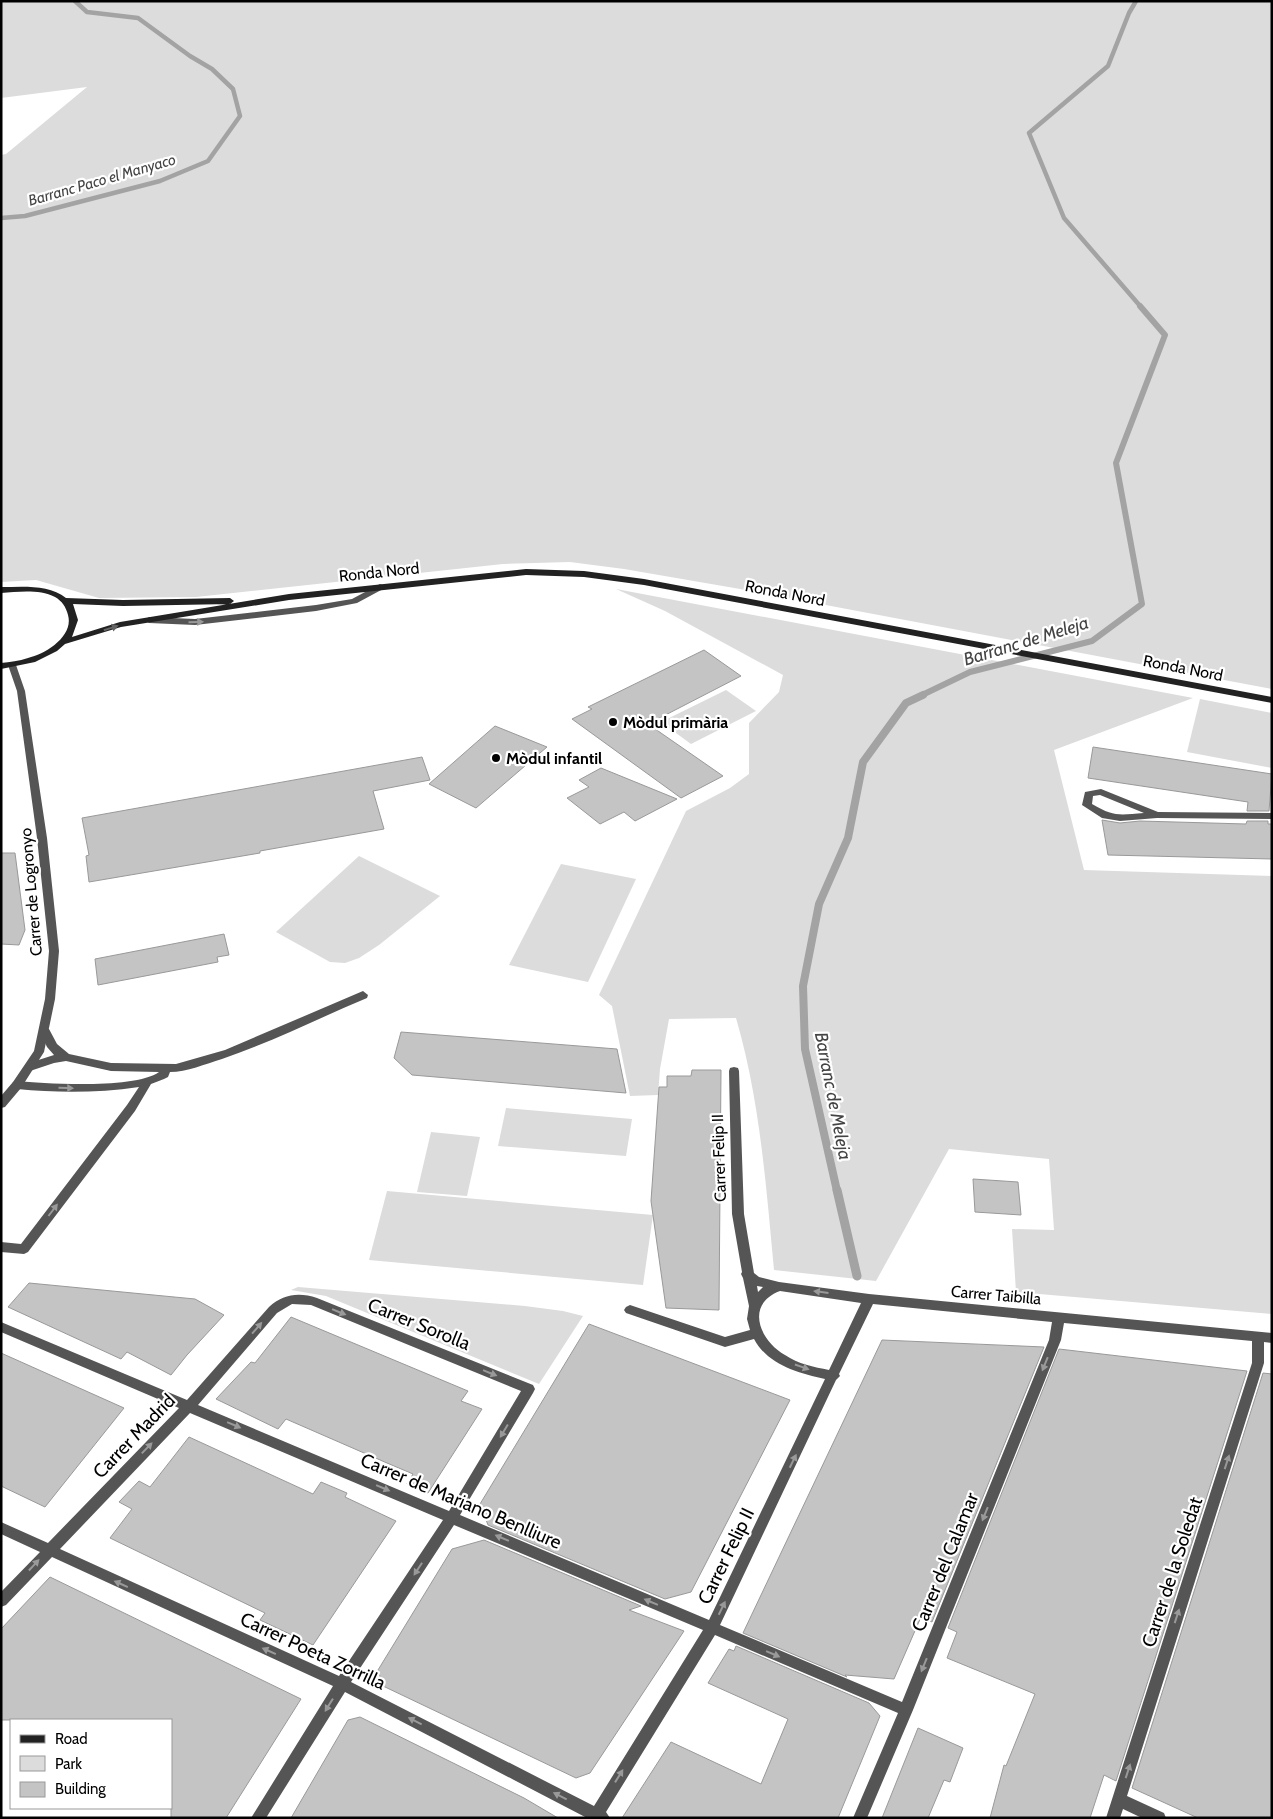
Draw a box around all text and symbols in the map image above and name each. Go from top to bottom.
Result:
water label: Barranc Paco el Manyaco [26,150,178,210]
street label: Ronda Nord [338,558,420,586]
street label: Ronda Nord [744,576,826,610]
water label: Barranc de Meleja [961,612,1091,670]
one-way arrow [189,618,205,626]
one-way arrow [104,624,119,632]
street label: Ronda Nord [1142,651,1224,685]
place label: Mòdul primària [623,713,728,732]
marker: Mòdul primària [607,716,619,728]
place label: Mòdul infantil [506,749,602,768]
marker: Mòdul infantil [490,752,502,764]
street label: Carrer de Logronyo [16,827,46,957]
water label: Barranc de Meleja [810,1030,856,1162]
one-way arrow [58,1085,74,1093]
street label: Carrer Felip II [708,1114,730,1202]
one-way arrow [48,1204,59,1217]
street label: Carrer Taibilla [950,1282,1042,1308]
one-way arrow [813,1288,829,1296]
street label: Carrer Sorolla [364,1293,474,1355]
one-way arrow [332,1308,347,1316]
one-way arrow [251,1323,263,1335]
one-way arrow [1041,1356,1049,1371]
one-way arrow [794,1364,809,1371]
one-way arrow [483,1369,498,1377]
street label: Carrer Madrid [88,1389,180,1483]
one-way arrow [227,1421,241,1429]
one-way arrow [499,1424,508,1437]
one-way arrow [141,1443,153,1455]
street label: Carrer de Mariano Benlliure [357,1448,565,1554]
one-way arrow [789,1454,797,1468]
one-way arrow [1223,1454,1231,1469]
one-way arrow [376,1484,391,1492]
street label: Carrer del Calamar [907,1489,983,1635]
street label: Carrer de la Soledat [1137,1493,1207,1650]
street label: Carrer Felip II [693,1504,759,1608]
one-way arrow [980,1507,988,1521]
one-way arrow [494,1534,509,1542]
one-way arrow [29,1559,40,1572]
one-way arrow [413,1562,423,1575]
one-way arrow [114,1579,128,1587]
one-way arrow [644,1597,658,1605]
one-way arrow [718,1600,726,1615]
street label: Carrer Poeta Zorrilla [237,1607,389,1695]
one-way arrow [1174,1609,1182,1624]
one-way arrow [262,1646,276,1654]
one-way arrow [766,1650,780,1658]
one-way arrow [920,1658,928,1673]
one-way arrow [325,1698,334,1711]
one-way arrow [408,1717,423,1725]
legend [10,1719,172,1809]
text: Road [55,1730,88,1748]
text: Park [55,1755,82,1773]
one-way arrow [1125,1764,1133,1779]
one-way arrow [615,1770,624,1783]
text: Building [55,1780,106,1798]
one-way arrow [553,1792,567,1800]

